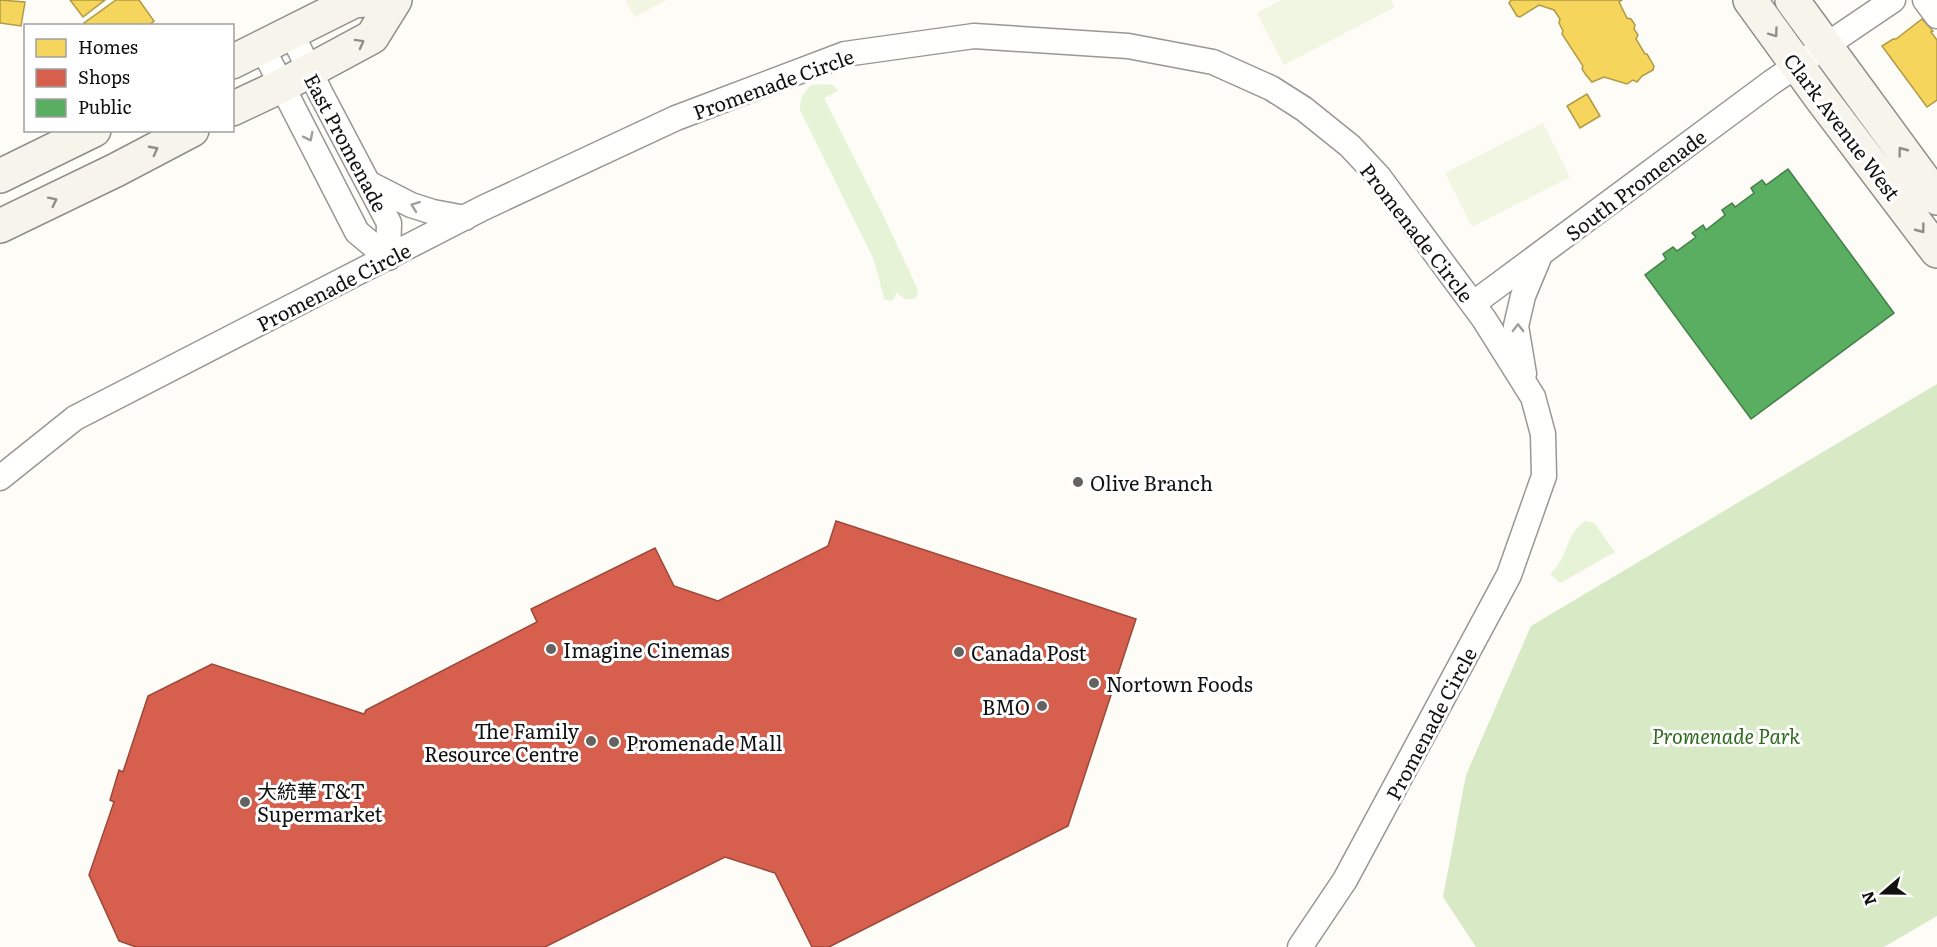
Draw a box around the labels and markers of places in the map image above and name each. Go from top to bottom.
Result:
place label: Olive Branch [1090,467,1213,497]
marker: Olive Branch [1071,475,1085,489]
place label: Imagine Cinemas [563,634,730,664]
place label: Canada Post [971,637,1087,667]
marker: Imagine Cinemas [544,642,558,656]
marker: Canada Post [952,645,966,659]
place label: Nortown Foods [1106,668,1253,698]
marker: Nortown Foods [1087,676,1101,690]
place label: BMO [982,691,1030,721]
marker: BMO [1035,699,1049,713]
place label: The Family Resource Centre [424,715,579,768]
place label: Promenade Mall [626,727,783,757]
marker: The Family Resource Centre [584,734,598,748]
marker: Promenade Mall [607,735,621,749]
place label: 大統華 T&T Supermarket [257,775,383,828]
marker: 大統華 T&T Supermarket [238,795,252,809]

